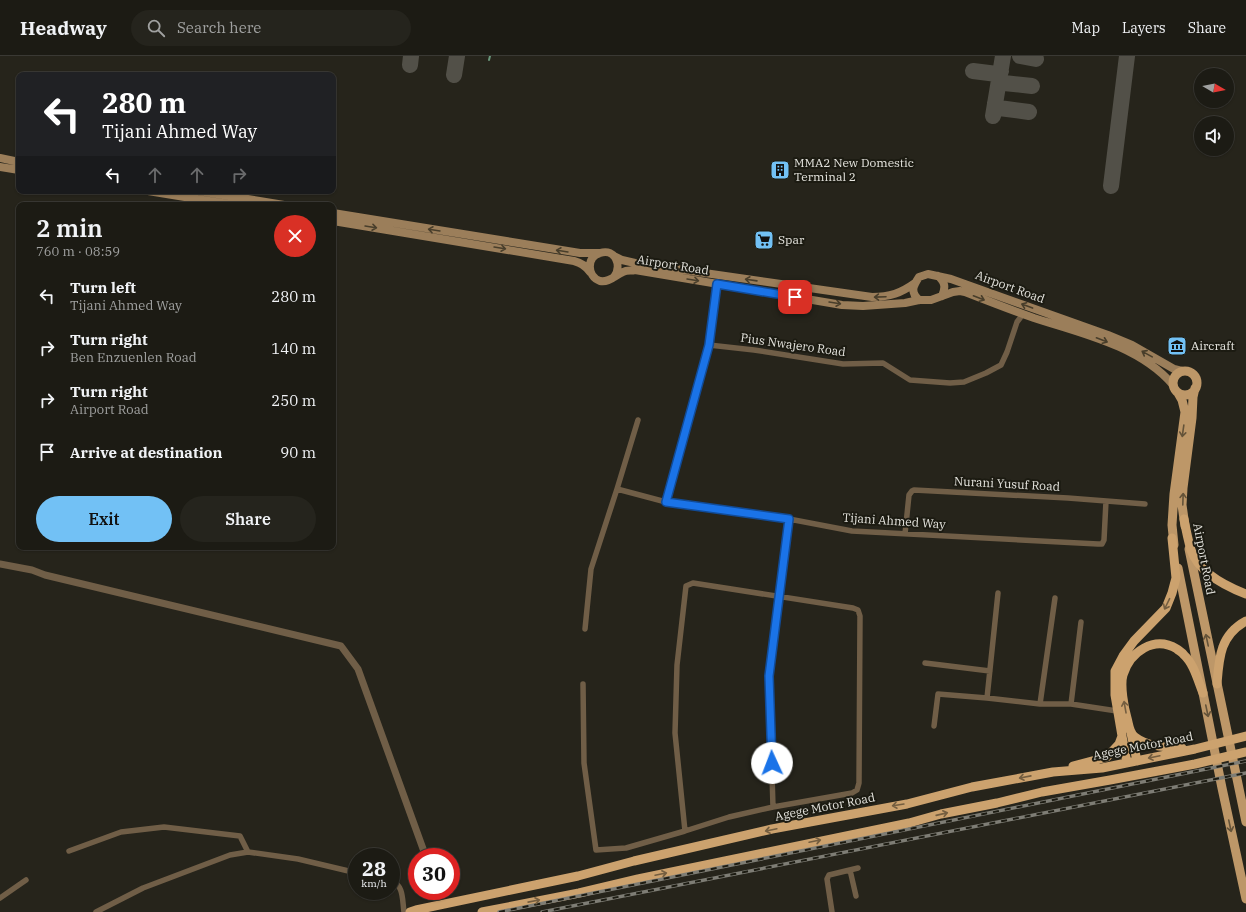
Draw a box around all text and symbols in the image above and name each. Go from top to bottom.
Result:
search box [131,10,411,46]
text: Headway [20,16,107,40]
icon: search [145,17,167,39]
text: Search here [177,18,261,37]
text: Map [1072,19,1100,37]
text: Layers [1122,19,1166,37]
text: Share [1188,19,1226,37]
north arrow [1194,68,1234,108]
map controls [1194,68,1234,156]
text: 280 m [102,84,186,121]
icon: left [36,88,88,140]
button: sound [1194,116,1234,156]
text: Tijani Ahmed Way [102,120,257,143]
place label: MMA2 New Domestic Terminal 2 [794,155,914,184]
building icon: MMA2 New Domestic Terminal 2 [769,159,791,181]
icon: left [102,164,124,186]
icon: ahead [144,164,166,186]
icon: ahead [186,164,208,186]
icon: right [228,164,250,186]
text: 2 min [36,212,103,244]
button: close [274,215,316,257]
one-way arrow [365,224,378,232]
one-way arrow [428,225,441,233]
supermarket icon: Spar [753,229,775,251]
place label: Spar [778,232,805,247]
text: 760 m · 08:59 [36,243,120,260]
one-way arrow [493,244,506,252]
one-way arrow [556,246,569,254]
street label: Airport Road [636,251,710,278]
street label: Airport Road [973,267,1047,306]
one-way arrow [686,276,699,284]
one-way arrow [745,276,758,284]
text: Turn left [70,278,136,297]
pin [778,280,812,314]
icon: left [36,285,58,307]
icon: arrive [784,286,806,308]
text: 280 m [271,287,316,306]
one-way arrow [874,293,887,301]
one-way arrow [973,294,985,302]
text: Tijani Ahmed Way [70,297,182,314]
one-way arrow [828,300,841,308]
one-way arrow [1020,302,1033,309]
text: Turn right [70,330,148,349]
street label: Pius Nwajero Road [740,330,847,359]
museum icon: Aircraft [1166,335,1188,357]
icon: right [36,337,58,359]
one-way arrow [1096,337,1108,345]
place label: Aircraft [1191,338,1235,353]
text: 140 m [271,339,316,358]
text: Ben Enzuenlen Road [70,349,197,366]
one-way arrow [1141,349,1153,357]
text: Turn right [70,382,148,401]
icon: right [36,389,58,411]
text: 250 m [271,391,316,410]
text: Airport Road [70,401,149,418]
one-way arrow [1179,424,1187,437]
icon: arrive [36,441,58,463]
text: Arrive at destination [70,443,222,462]
text: 90 m [280,443,316,462]
street label: Nurani Yusuf Road [954,473,1060,494]
one-way arrow [1179,493,1186,506]
button: Exit [36,496,172,542]
button: Share [180,496,316,542]
street label: Tijani Ahmed Way [842,509,947,532]
street label: Airport Road [1190,522,1219,596]
one-way arrow [1163,597,1170,609]
one-way arrow [1203,634,1211,647]
one-way arrow [1120,701,1128,714]
one-way arrow [1203,704,1211,717]
street label: Agege Motor Road [1092,728,1194,763]
position arrow [751,742,793,784]
one-way arrow [1147,754,1160,762]
one-way arrow [1019,773,1032,781]
street label: Agege Motor Road [774,789,876,824]
one-way arrow [892,801,905,809]
one-way arrow [936,810,949,817]
one-way arrow [1227,819,1235,832]
one-way arrow [765,826,778,834]
one-way arrow [809,837,822,845]
speed limit sign: 30 [408,848,460,900]
text: 28 [362,855,386,882]
one-way arrow [654,869,667,877]
text: km/h [361,877,387,890]
one-way arrow [527,897,540,905]

